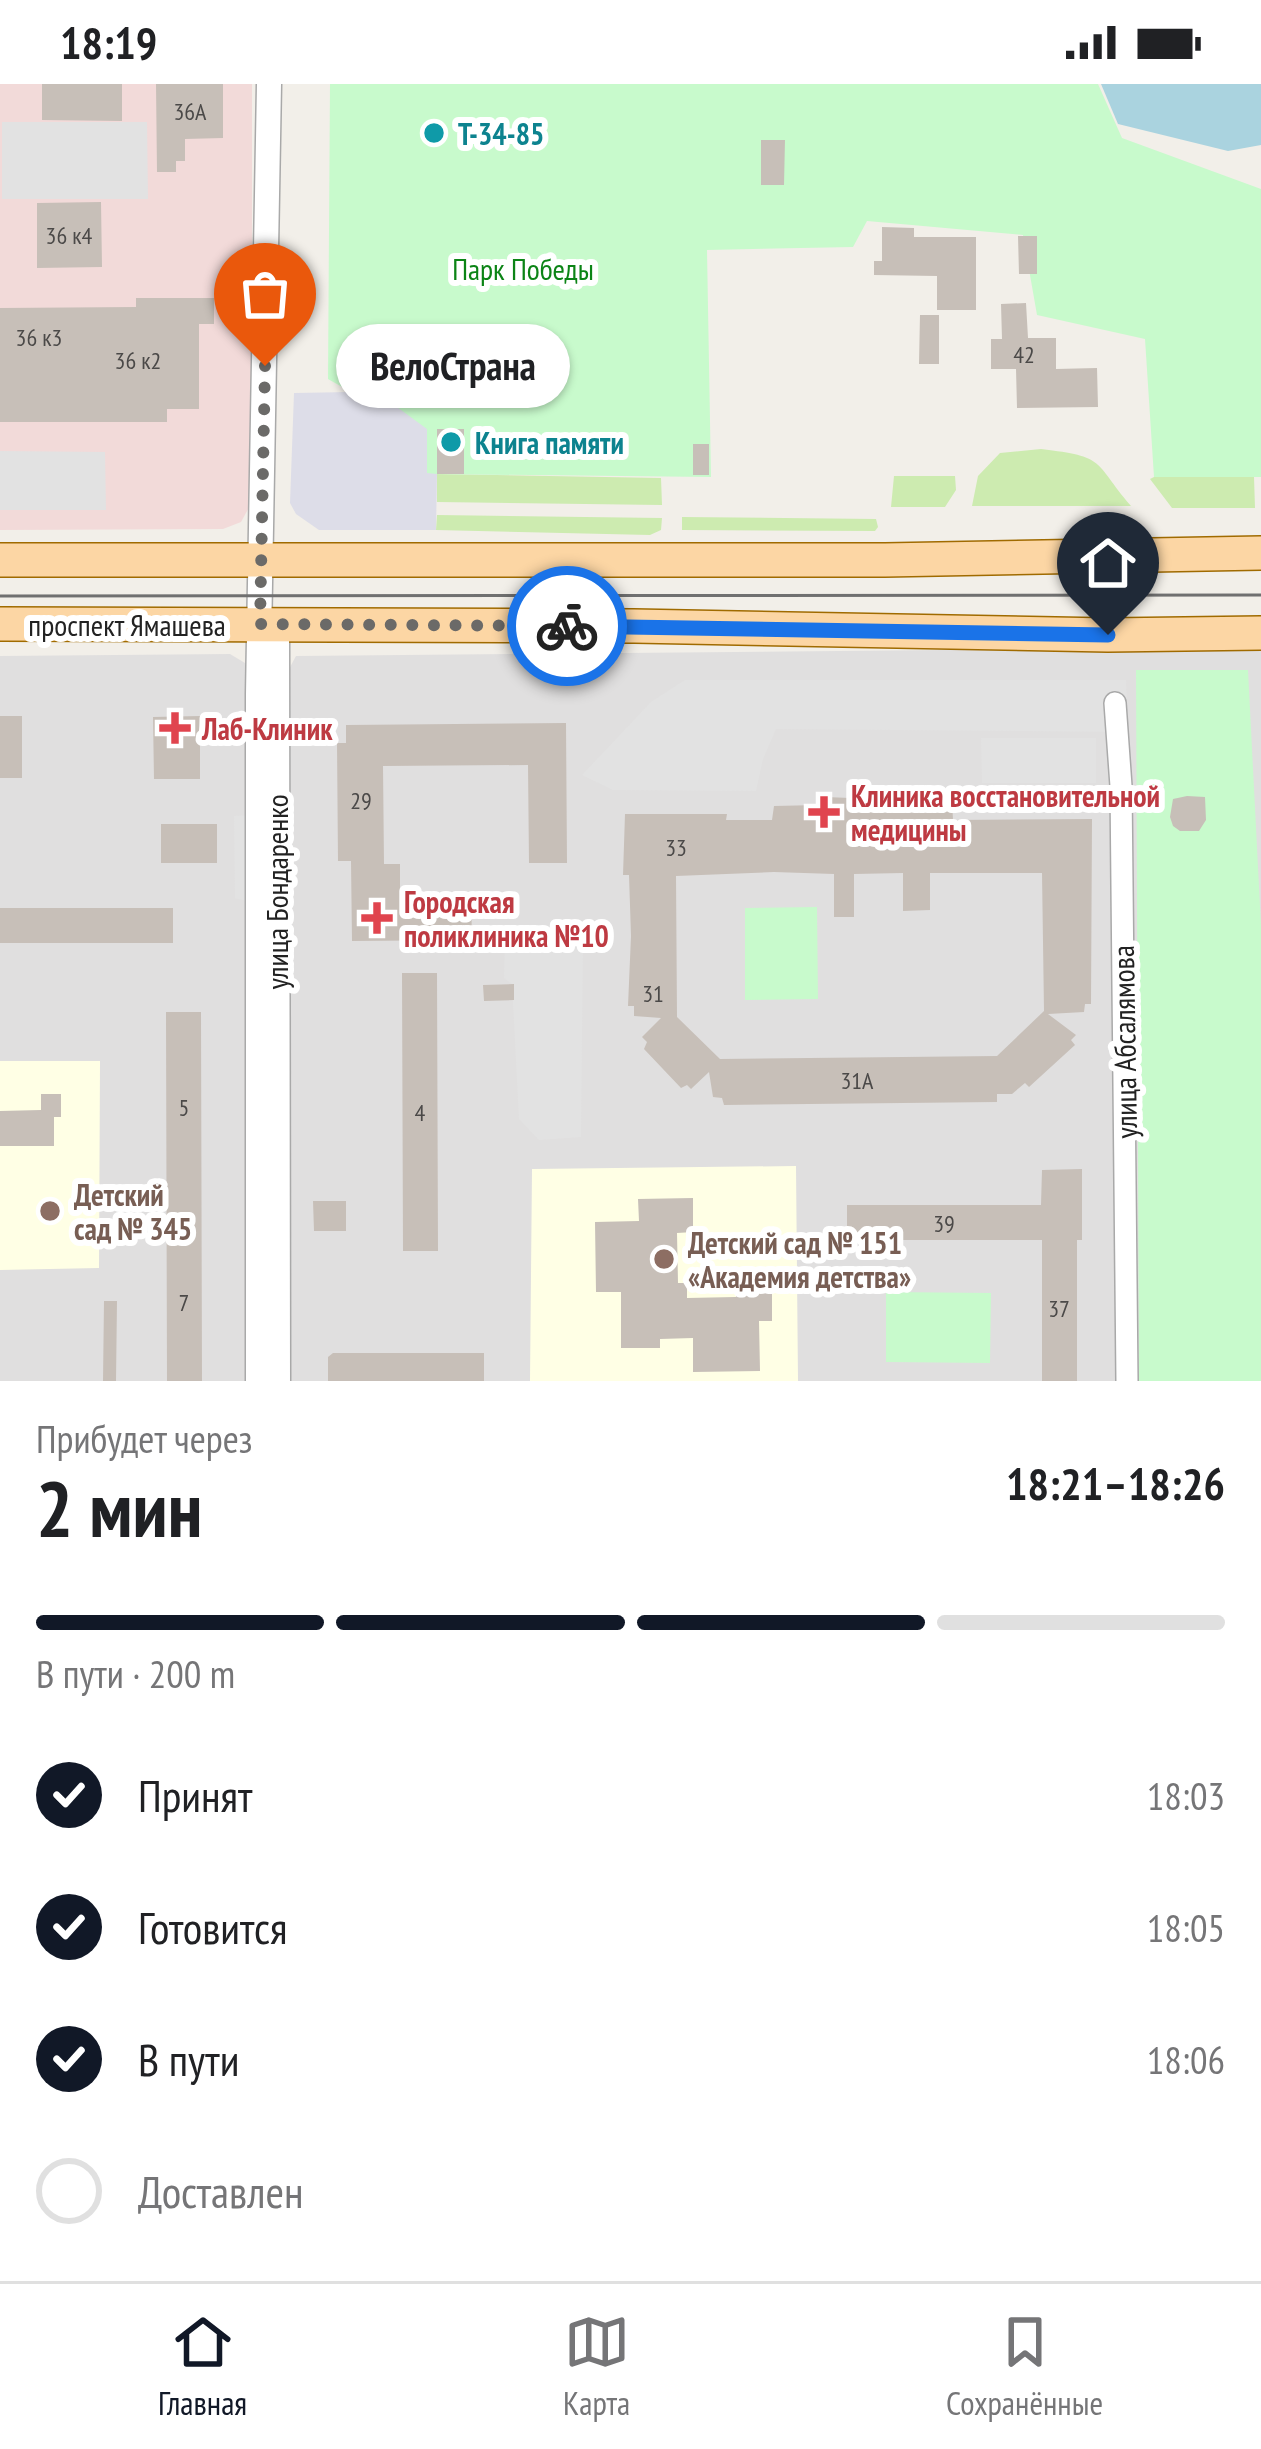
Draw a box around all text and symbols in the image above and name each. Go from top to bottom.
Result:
text: 18:19 [60,13,157,71]
house number: 36А [174,96,207,127]
place label: Т-34-85 [458,114,544,153]
marker: Т-34-85 [421,120,447,146]
house number: 36 к4 [46,220,93,251]
pin [214,243,316,366]
park label: Парк Победы [452,249,594,288]
icon: bag [232,261,298,327]
house number: 36 к3 [16,322,62,353]
callout: ВелоСтрана [337,324,571,408]
house number: 42 [1013,339,1035,370]
text: ВелоСтрана [370,340,536,391]
house number: 36 к2 [115,345,161,376]
place label: Книга памяти [475,423,624,462]
marker: Книга памяти [438,429,464,455]
pin [1057,512,1159,635]
icon: home [1075,530,1141,596]
courier [507,566,627,686]
icon: bike [534,593,600,659]
street label: проспект Ямашева [28,605,226,644]
place label: Лаб-Клиник [201,709,333,748]
marker: Лаб-Клиник [159,712,191,744]
place label: Клиника восстановительной медицины [851,776,1160,849]
house number: 29 [350,785,372,816]
street label: улица Бондаренко [257,794,296,990]
marker: Клиника восстановительной медицины [808,796,840,828]
house number: 33 [665,832,687,863]
place label: Городская поликлиника №10 [404,882,609,955]
marker: Городская поликлиника №10 [361,902,393,934]
street label: улица Абсалямова [1103,945,1145,1139]
house number: 31 [642,978,664,1009]
house number: 31А [841,1065,874,1096]
house number: 5 [179,1092,189,1123]
house number: 4 [415,1097,426,1128]
place label: Детский сад № 345 [74,1175,192,1248]
marker: Детский сад № 345 [37,1198,63,1224]
house number: 39 [933,1208,955,1239]
place label: Детский сад № 151 «Академия детства» [688,1223,911,1296]
marker: Детский сад № 151 «Академия детства» [651,1246,677,1272]
house number: 7 [179,1287,189,1318]
house number: 37 [1048,1293,1070,1324]
text: Прибудет через [36,1413,253,1464]
text: 18:21–18:26 [1006,1454,1225,1512]
text: 2 мин [36,1458,202,1559]
text: В пути · 200 m [36,1648,235,1699]
icon: check [36,1762,102,1828]
text: Принят [138,1766,252,1824]
text: 18:03 [1147,1770,1225,1821]
icon: check [36,1894,102,1960]
text: Готовится [138,1898,287,1956]
text: 18:05 [1147,1902,1225,1953]
icon: check [36,2026,102,2092]
text: В пути [138,2030,239,2088]
text: 18:06 [1147,2034,1225,2085]
text: Доставлен [138,2162,304,2220]
tab: Главная [158,2309,247,2424]
tab: Карта [563,2309,630,2424]
tab: Сохранённые [946,2309,1103,2424]

